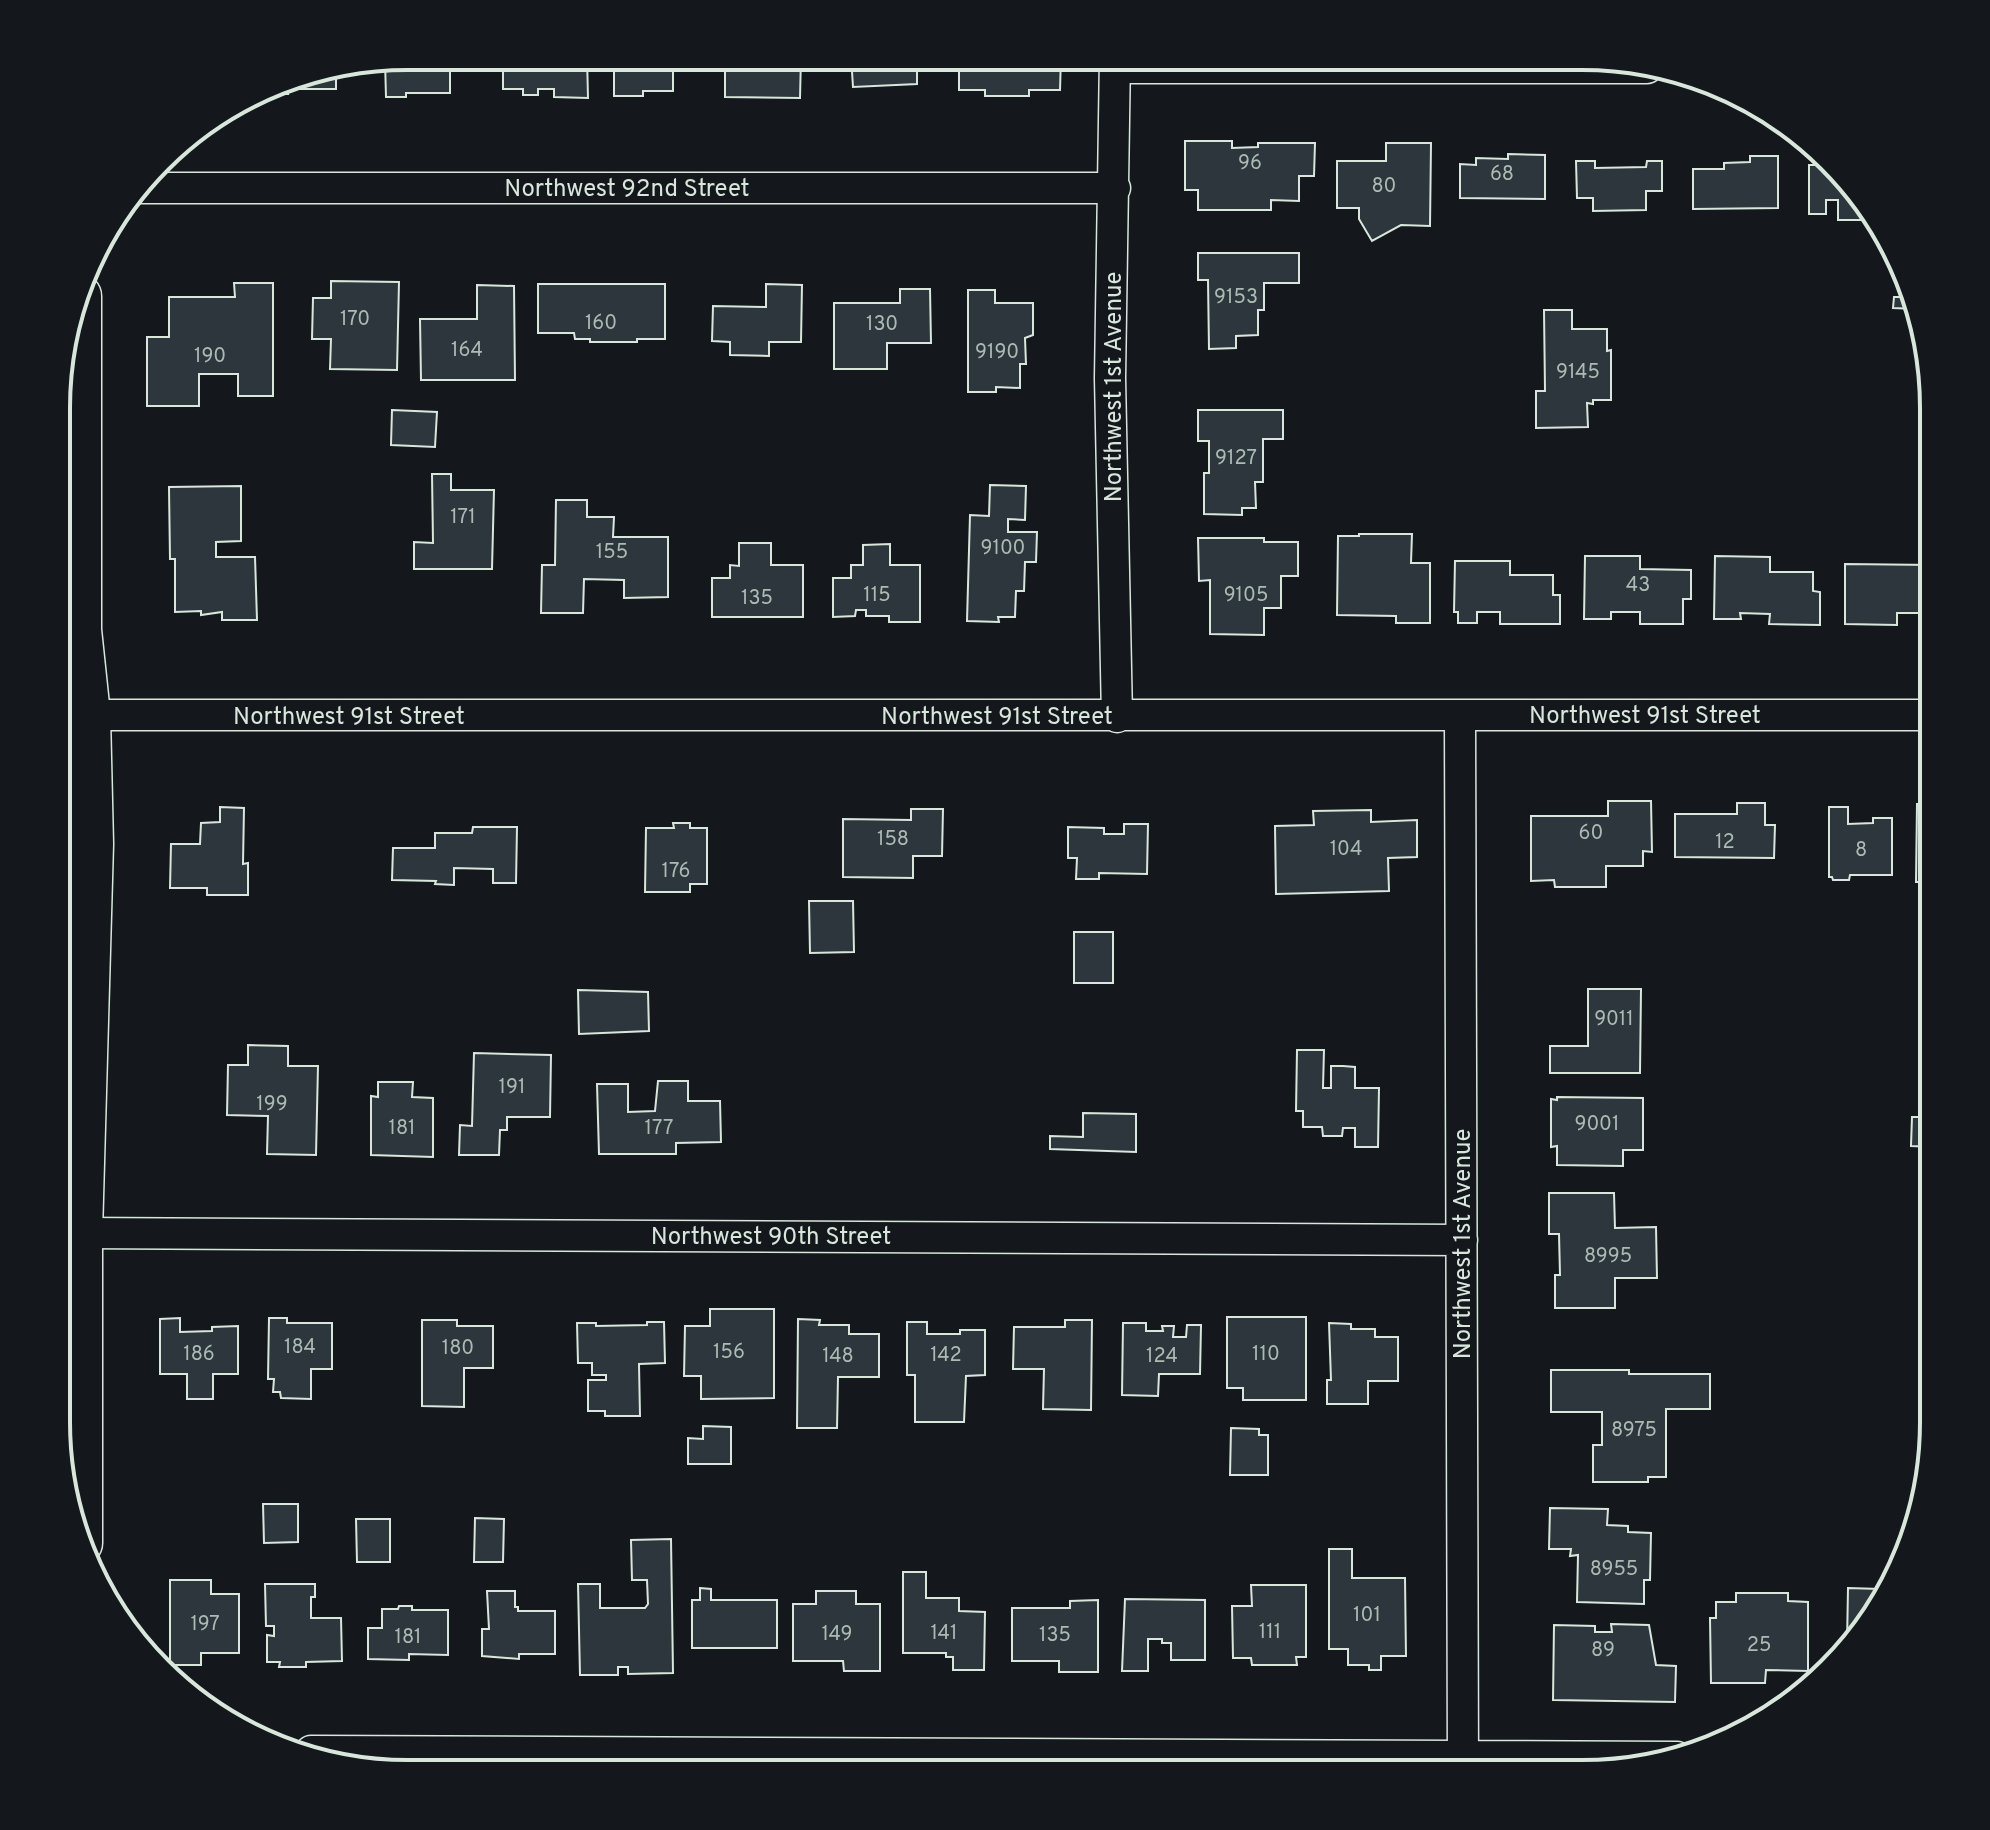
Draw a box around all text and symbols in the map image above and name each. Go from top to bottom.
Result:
house number: 96 [1238,151,1262,177]
house number: 68 [1490,162,1514,188]
house number: 80 [1372,174,1396,200]
street label: Northwest 92nd Street [504,175,750,205]
street label: Northwest 1st Avenue [1100,272,1130,502]
house number: 9153 [1214,285,1258,311]
house number: 170 [340,307,370,333]
house number: 160 [585,311,617,337]
house number: 130 [866,312,898,338]
house number: 164 [451,338,483,364]
house number: 9190 [975,340,1019,366]
house number: 190 [194,344,226,370]
house number: 9145 [1556,360,1600,386]
house number: 9127 [1215,446,1257,472]
house number: 171 [450,505,476,531]
house number: 9100 [981,536,1025,562]
house number: 155 [596,540,628,566]
house number: 43 [1626,573,1650,599]
house number: 115 [863,583,891,609]
house number: 9105 [1224,583,1268,609]
house number: 135 [741,586,773,612]
street label: Northwest 91st Street [1529,702,1761,732]
street label: Northwest 91st Street [233,703,465,733]
street label: Northwest 91st Street [881,703,1113,733]
house number: 60 [1579,821,1603,847]
house number: 158 [877,827,909,853]
house number: 12 [1715,830,1735,856]
house number: 104 [1330,837,1362,863]
house number: 8 [1855,838,1867,864]
house number: 176 [662,859,690,885]
house number: 9011 [1594,1007,1634,1033]
house number: 191 [499,1075,525,1101]
house number: 199 [256,1092,288,1118]
house number: 9001 [1575,1112,1619,1138]
house number: 181 [388,1116,416,1142]
house number: 177 [645,1116,673,1142]
street label: Northwest 1st Avenue [1449,1129,1479,1359]
street label: Northwest 90th Street [651,1223,891,1253]
house number: 8995 [1584,1244,1632,1270]
house number: 184 [284,1335,316,1361]
house number: 180 [442,1336,474,1362]
house number: 156 [713,1340,745,1366]
house number: 186 [183,1342,215,1368]
house number: 110 [1252,1342,1280,1368]
house number: 142 [930,1343,962,1369]
house number: 148 [822,1344,854,1370]
house number: 124 [1146,1344,1178,1370]
house number: 8975 [1611,1418,1657,1444]
house number: 8955 [1590,1557,1638,1583]
house number: 101 [1353,1603,1381,1629]
house number: 197 [190,1612,220,1638]
house number: 111 [1259,1620,1281,1646]
house number: 141 [931,1621,957,1647]
house number: 149 [821,1622,853,1648]
house number: 135 [1039,1623,1071,1649]
house number: 181 [394,1625,422,1651]
house number: 25 [1747,1633,1771,1659]
house number: 89 [1591,1638,1615,1664]

